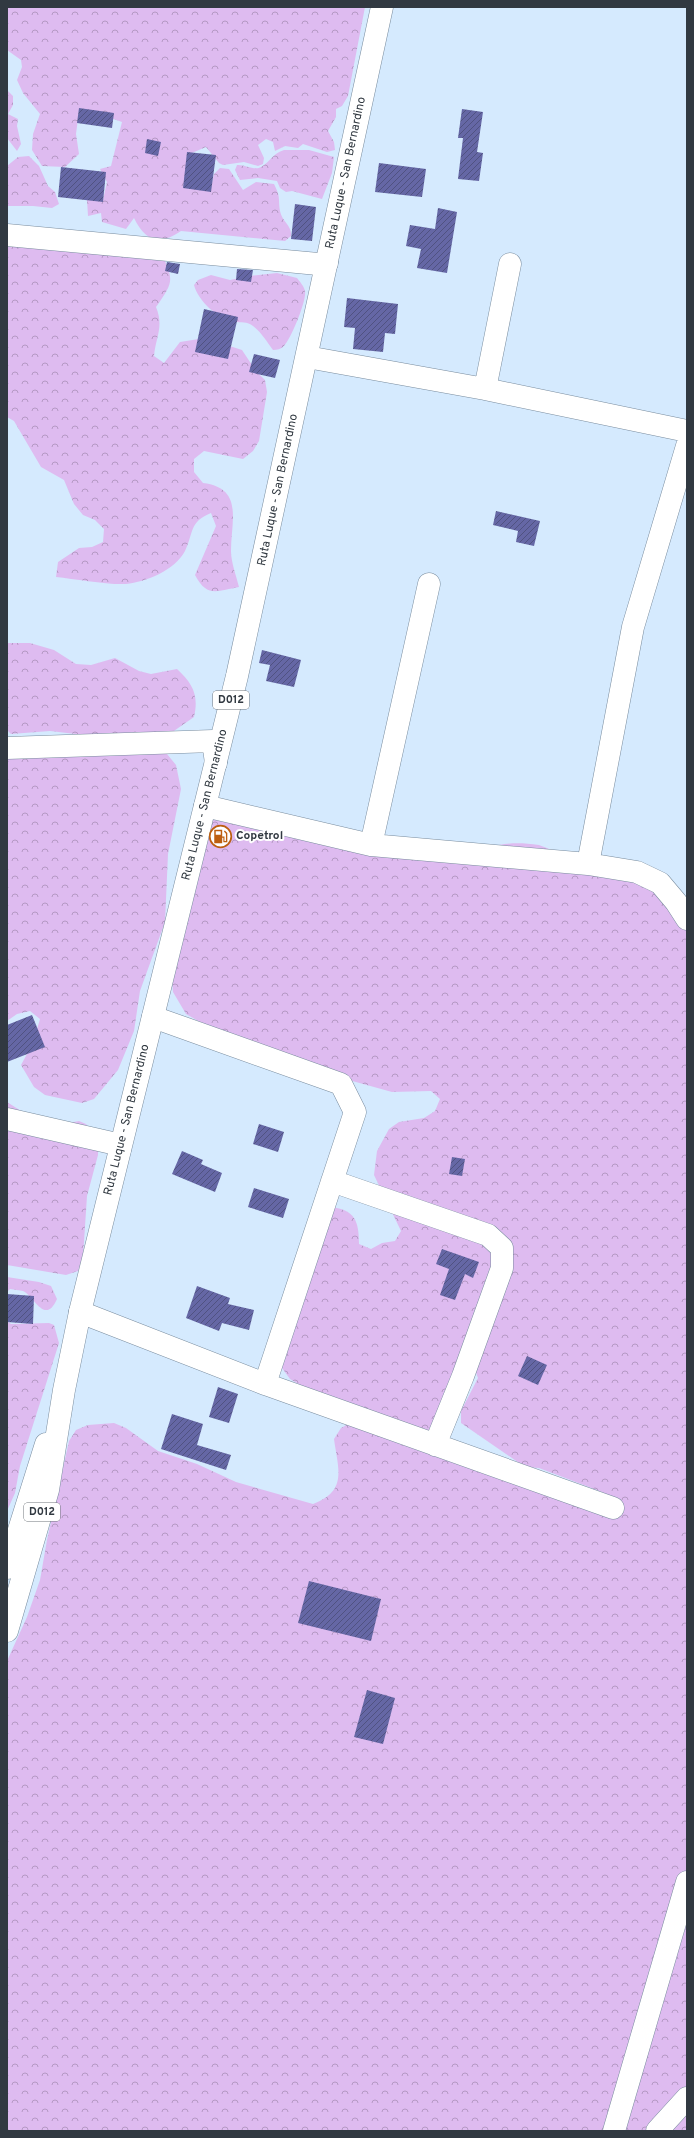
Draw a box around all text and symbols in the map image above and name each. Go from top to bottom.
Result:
street label: Ruta Luque - San Bernardino [322,95,370,251]
street label: Ruta Luque - San Bernardino [254,412,302,568]
road number: D012 [213,691,249,709]
street label: Ruta Luque - San Bernardino [178,727,232,882]
fuel station icon: Copetrol [207,823,233,849]
place label: Copetrol [236,828,283,844]
street label: Ruta Luque - San Bernardino [100,1042,154,1197]
road number: D012 [24,1503,60,1521]

